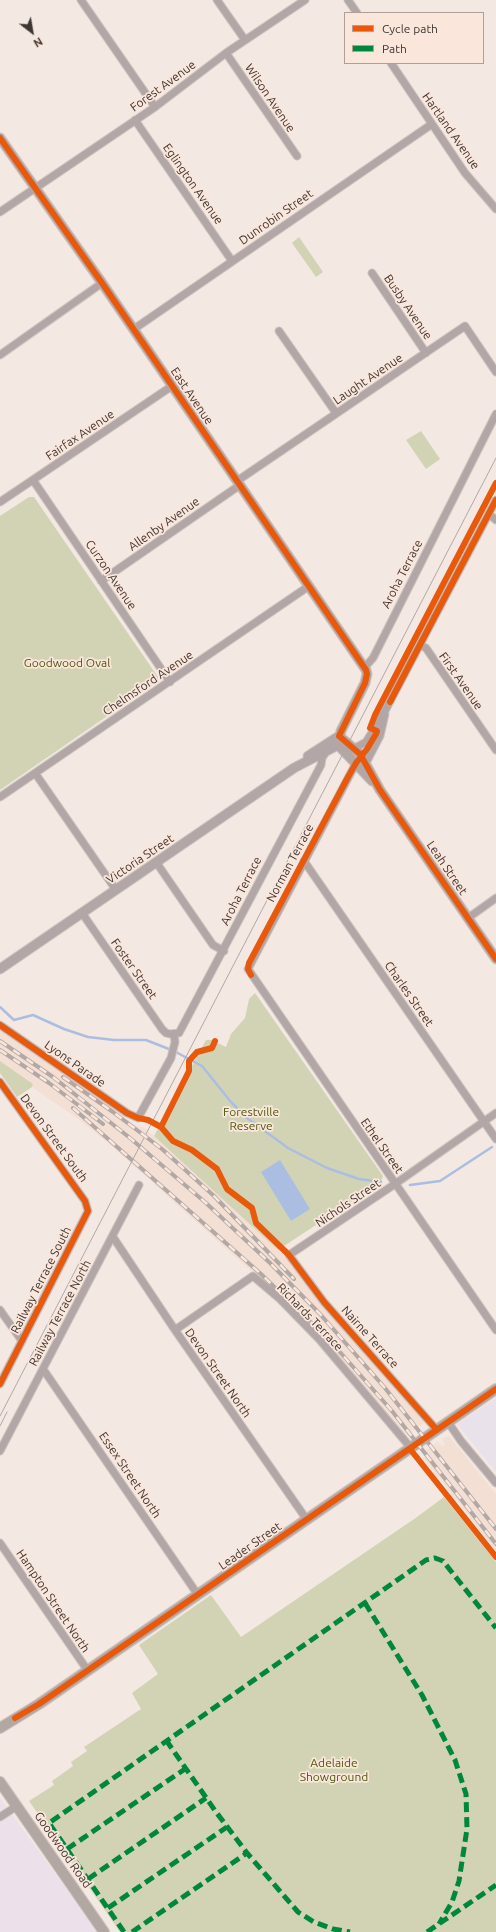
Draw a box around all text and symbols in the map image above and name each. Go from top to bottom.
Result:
north arrow [12,12,52,52]
legend [344,12,484,64]
text: Cycle path [382,22,438,35]
text: N [32,35,45,50]
text: Path [382,42,407,55]
street label: Forest Avenue [127,57,199,115]
street label: Wilson Avenue [242,61,298,135]
street label: Hartland Avenue [419,90,483,172]
street label: Eglington Avenue [160,141,226,227]
street label: Dunrobin Street [236,186,316,248]
street label: Busby Avenue [381,272,435,342]
street label: Laught Avenue [330,350,406,408]
street label: East Avenue [168,365,216,427]
street label: Fairfax Avenue [43,407,117,463]
street label: Allenby Avenue [126,494,202,554]
street label: Curzon Avenue [82,537,140,613]
street label: Aroha Terrace [379,537,425,611]
street label: Chelmsford Avenue [100,647,196,719]
street label: First Avenue [436,649,486,713]
park label: Goodwood Oval [24,656,110,670]
street label: Norman Terrace [263,821,317,905]
street label: Victoria Street [104,831,176,887]
street label: Leah Street [424,838,470,898]
street label: Aroha Terrace [218,854,264,928]
street label: Foster Street [108,936,160,1002]
street label: Charles Street [381,959,437,1029]
street label: Lyons Parade [42,1038,108,1090]
street label: Devon Street South [17,1091,91,1185]
park label: Forestville Reserve [223,1105,279,1133]
street label: Ethel Street [358,1116,406,1176]
street label: Nichols Street [313,1176,383,1230]
street label: Railway Terrace South [8,1224,74,1336]
street label: Railway Terrace North [26,1257,94,1369]
street label: Richards Terrace [274,1280,346,1354]
street label: Nairne Terrace [338,1303,402,1371]
street label: Devon Street North [182,1326,254,1420]
street label: Essex Street North [96,1429,164,1521]
street label: Leader Street [216,1519,284,1573]
street label: Hampton Street North [13,1547,93,1655]
park label: Adelaide Showground [300,1756,368,1784]
street label: Goodwood Road [31,1809,95,1891]

